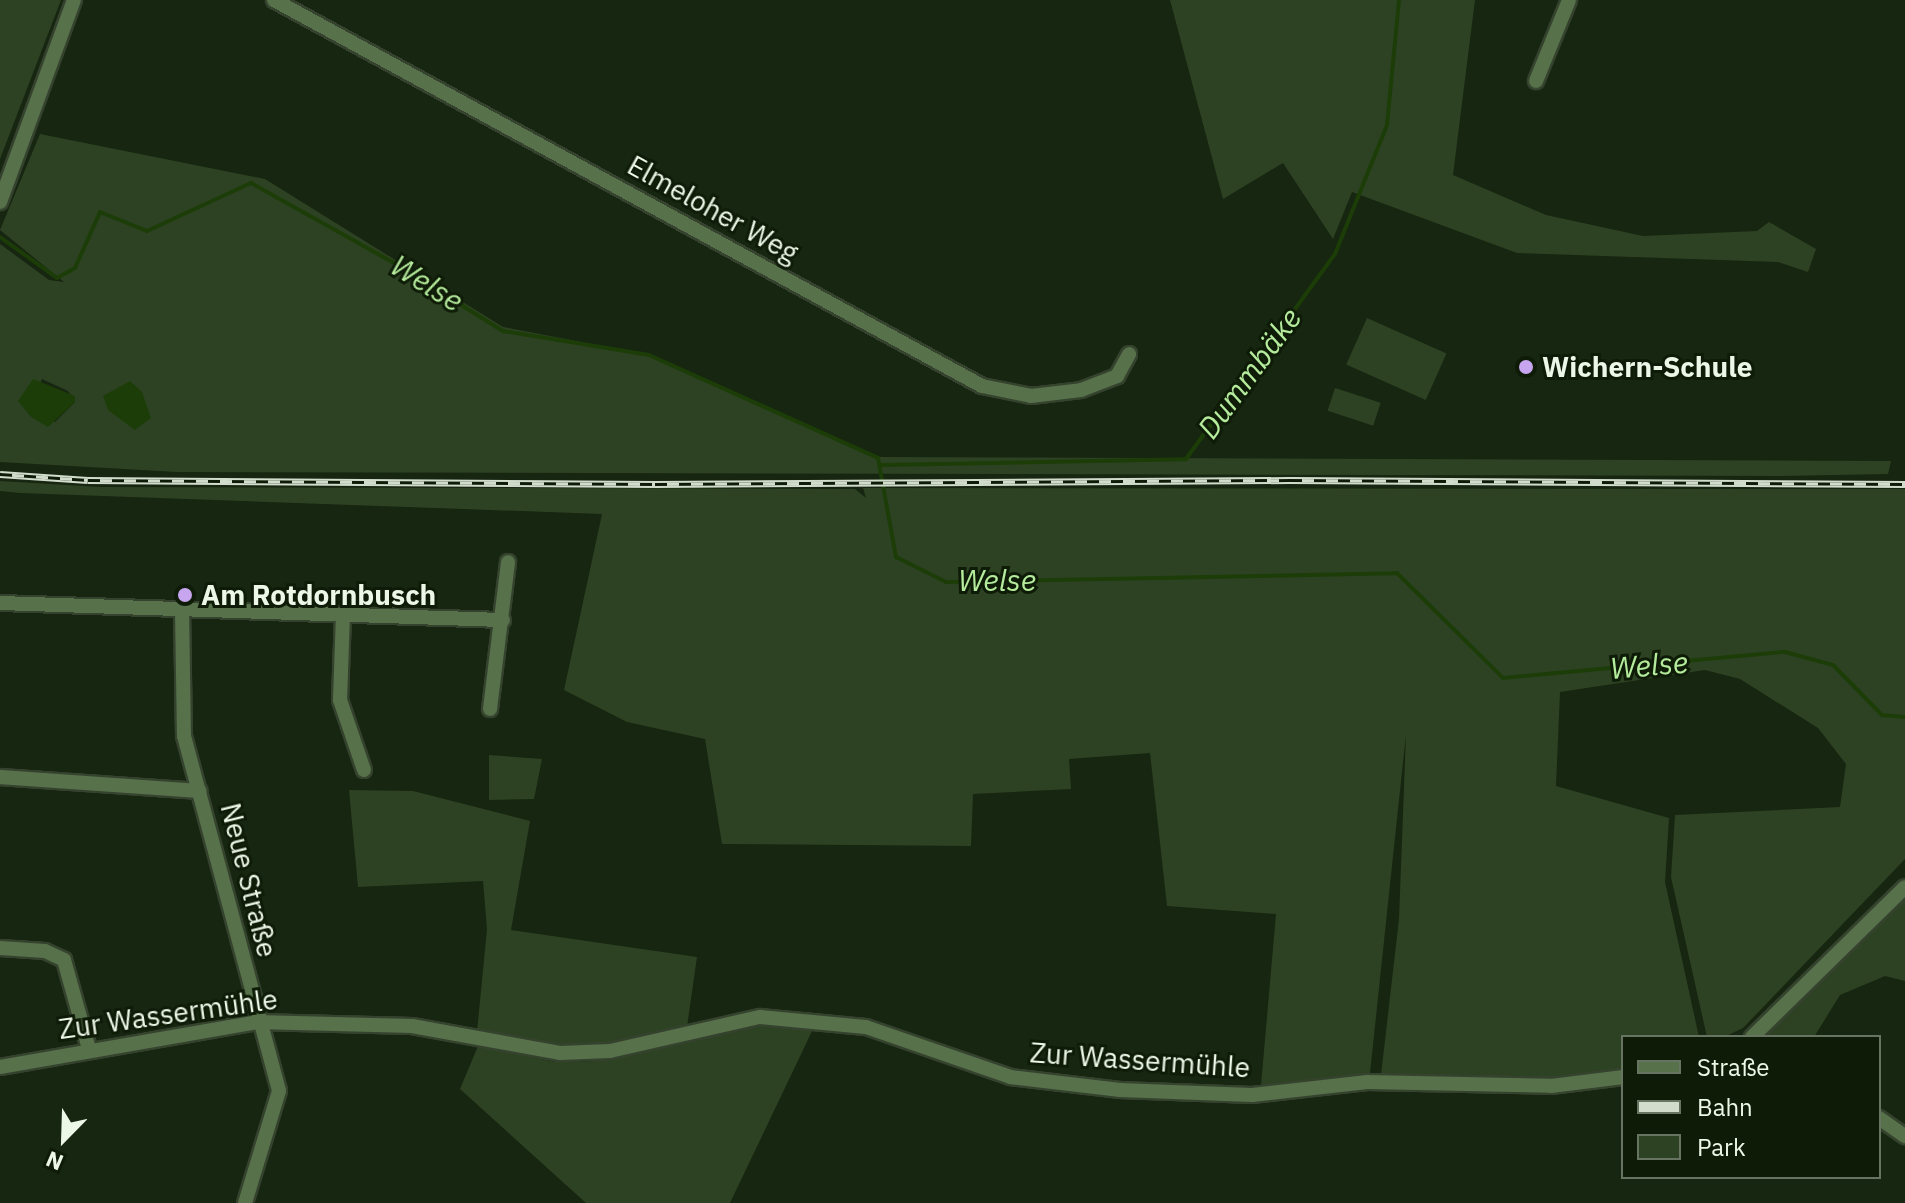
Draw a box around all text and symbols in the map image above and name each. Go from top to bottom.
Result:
street label: Elmeloher Weg [622,148,804,270]
water label: Welse [384,247,470,319]
water label: Dummbäke [1190,301,1308,445]
place label: Wichern-Schule [1542,350,1752,384]
marker: Wichern-Schule [1517,358,1535,376]
water label: Welse [958,562,1036,598]
place label: Am Rotdornbusch [201,578,436,612]
marker: Am Rotdornbusch [176,586,194,604]
water label: Welse [1609,644,1689,686]
street label: Neue Straße [214,799,284,961]
street label: Zur Wassermühle [56,982,280,1046]
legend [1621,1035,1881,1179]
street label: Zur Wassermühle [1029,1036,1251,1084]
text: Straße [1697,1051,1769,1083]
text: Bahn [1697,1091,1753,1123]
north arrow [24,1099,104,1179]
text: Park [1697,1131,1746,1163]
text: N [41,1145,67,1178]

